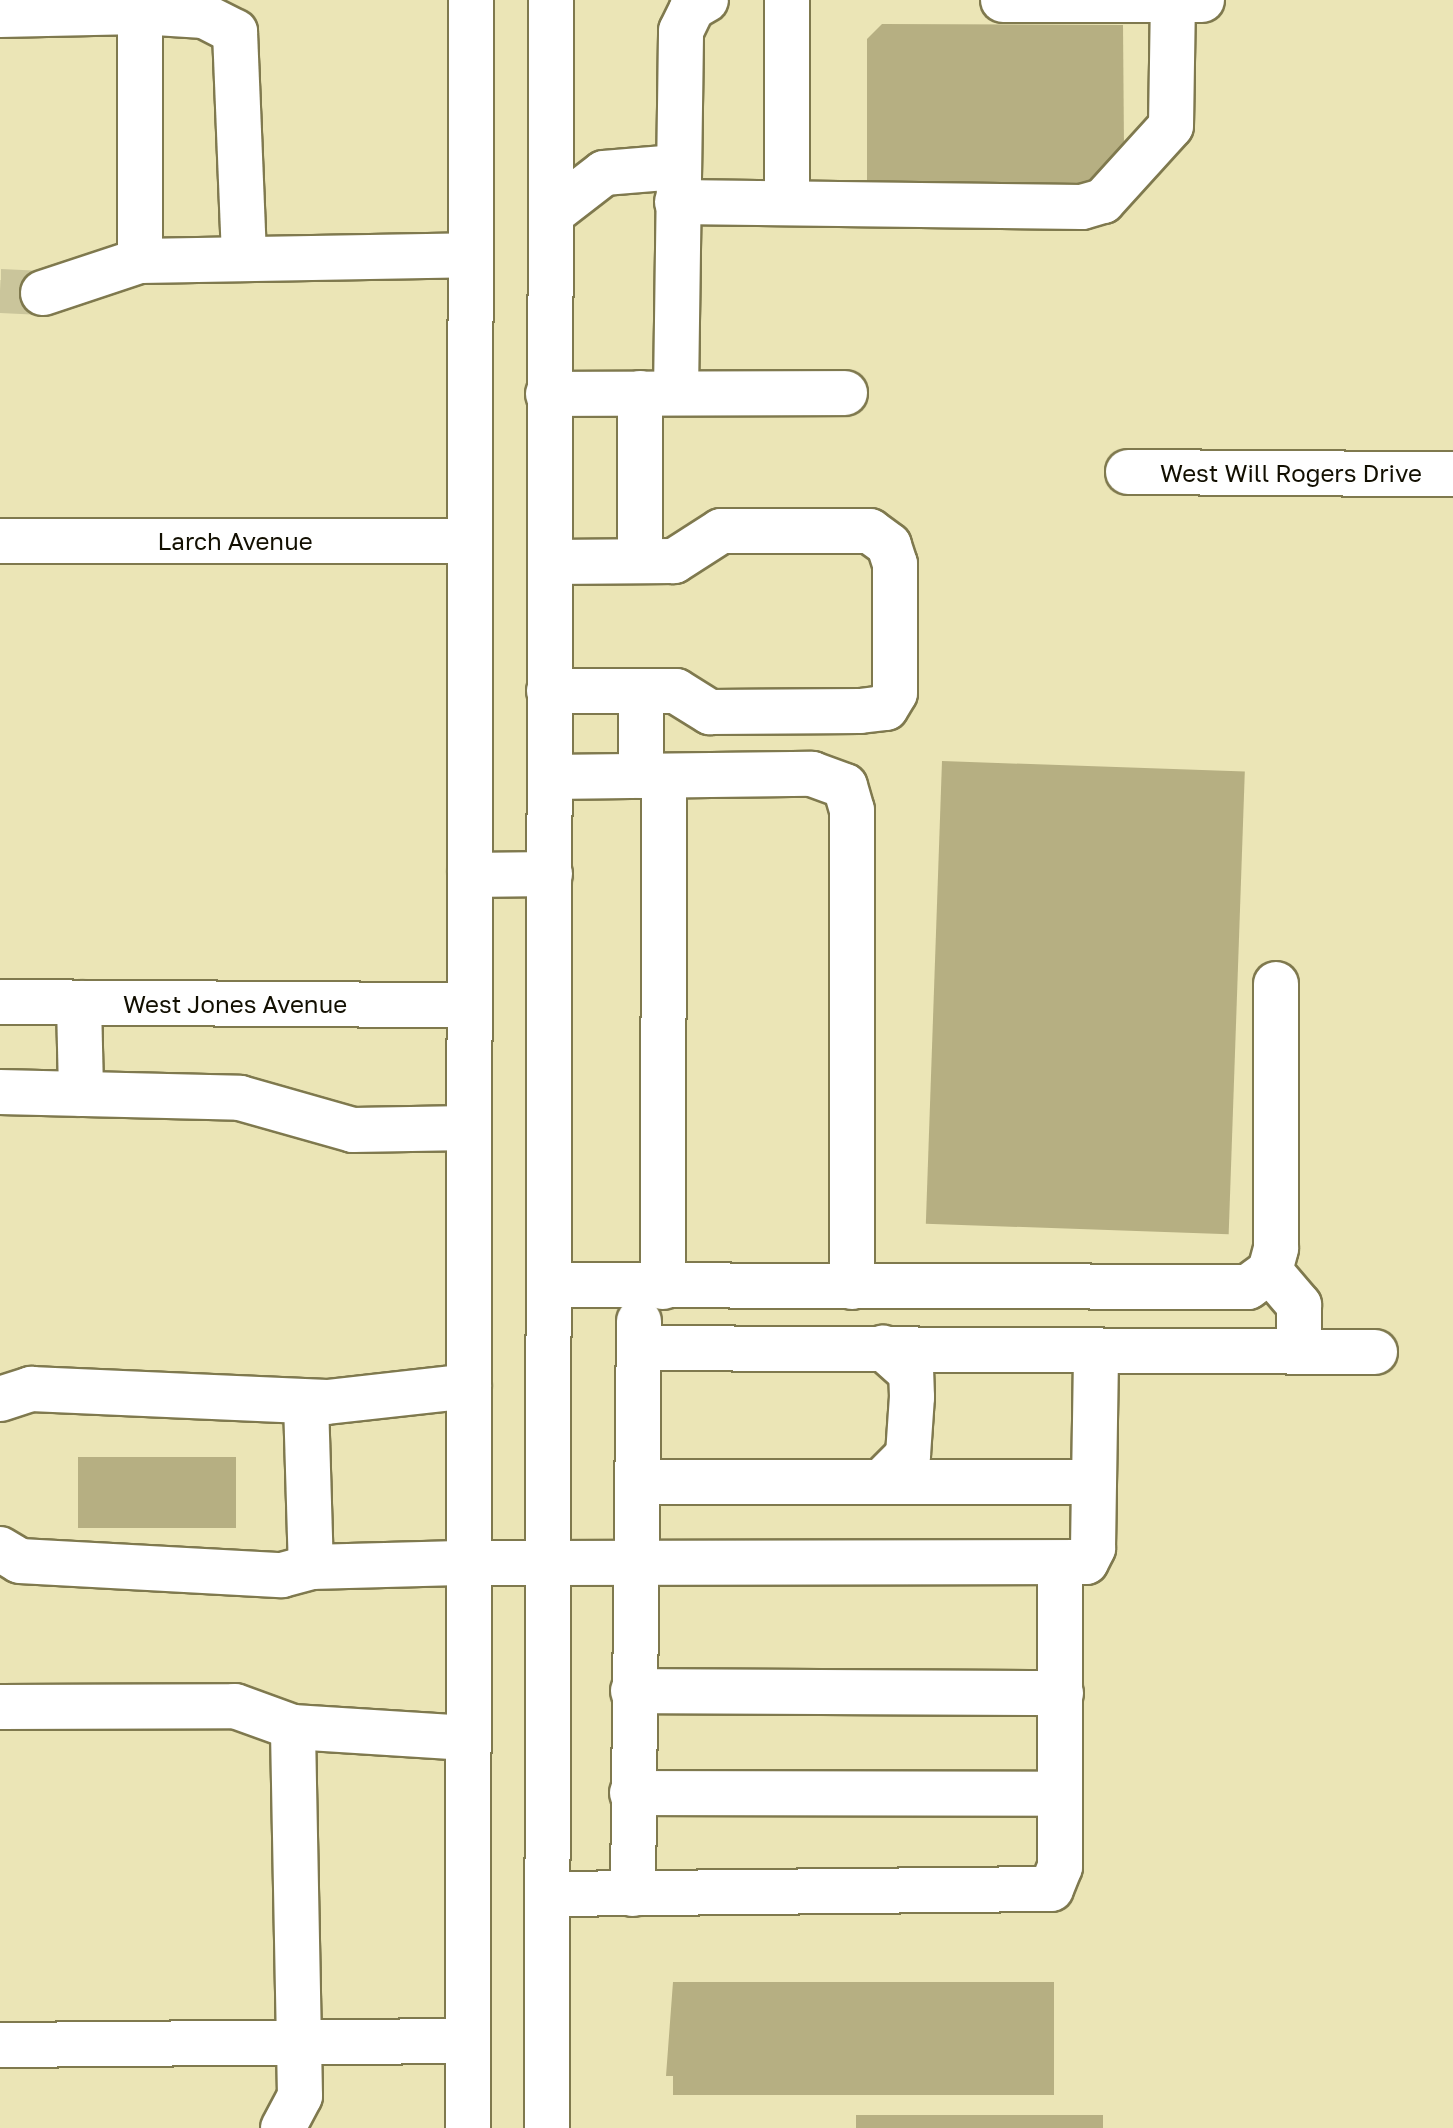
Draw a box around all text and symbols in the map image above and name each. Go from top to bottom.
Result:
street label: West Will Rogers Drive [1160,459,1422,487]
street label: Larch Avenue [157,527,313,555]
street label: West Jones Avenue [123,990,347,1018]

